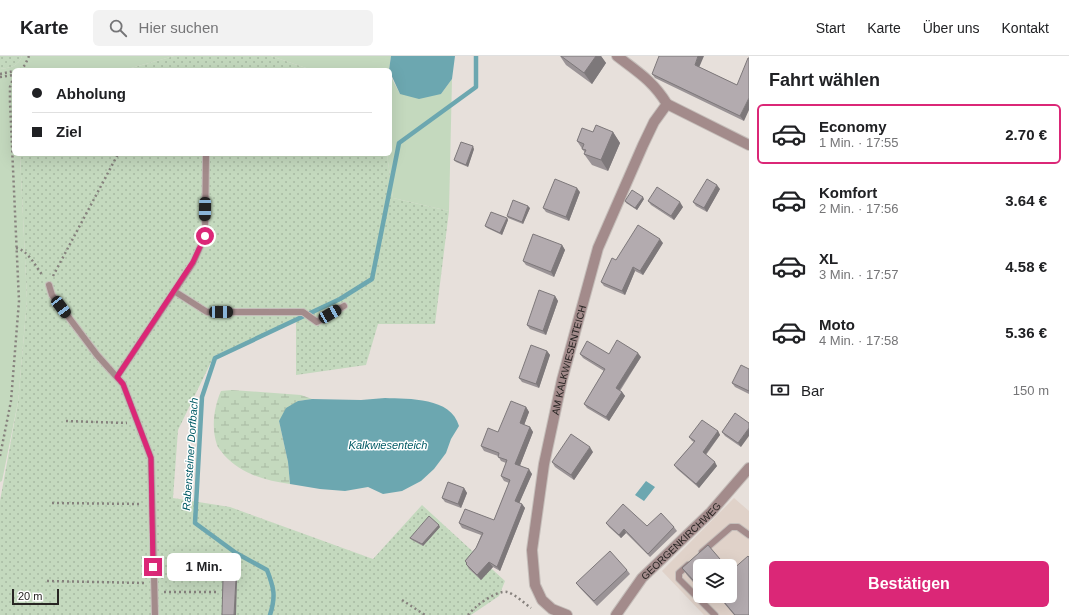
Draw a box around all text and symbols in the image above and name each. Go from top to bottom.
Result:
search box [93,10,373,46]
text: Karte [20,17,69,38]
icon: search [107,17,129,39]
text: Hier suchen [139,19,219,36]
text: Start [816,20,845,36]
text: Karte [867,20,901,36]
text: Über uns [923,20,980,36]
text: Kontakt [1002,20,1049,36]
text: Fahrt wählen [769,70,880,90]
text: Abholung [56,85,126,102]
icon: car [771,116,807,152]
text: Economy [819,118,887,135]
text: Ziel [56,123,82,140]
text: 2.70 € [1005,126,1047,143]
text: 1 Min. · 17:55 [819,135,899,150]
icon: car [771,182,807,218]
text: Komfort [819,184,877,201]
text: 3.64 € [1005,192,1047,209]
car [199,197,211,221]
text: 2 Min. · 17:56 [819,201,899,216]
route start [196,227,214,245]
icon: car [771,248,807,284]
text: XL [819,250,838,267]
text: 4.58 € [1005,258,1047,275]
text: 3 Min. · 17:57 [819,267,899,282]
car [49,294,73,320]
car [317,303,343,325]
street label: AM KALKWIESENTEICH [550,304,588,416]
car [209,306,233,318]
icon: car [771,314,807,350]
text: Moto [819,316,855,333]
text: 5.36 € [1005,324,1047,341]
text: 4 Min. · 17:58 [819,333,899,348]
icon: cash [769,379,791,401]
text: Bar [801,382,824,399]
text: 150 m [1013,383,1049,398]
water label: Rabensteiner Dorfbach [180,397,200,511]
water label: Kalkwiesenteich [349,439,427,451]
street label: GEORGENKIRCHWEG [639,500,723,582]
callout: 1 Min. [167,553,241,581]
route end [144,558,162,576]
text: 1 Min. [186,559,222,574]
map controls [693,559,737,603]
button: layers [693,559,737,603]
button: Bestätigen [769,561,1049,607]
scale bar [12,587,59,606]
text: 20 m [18,590,42,602]

